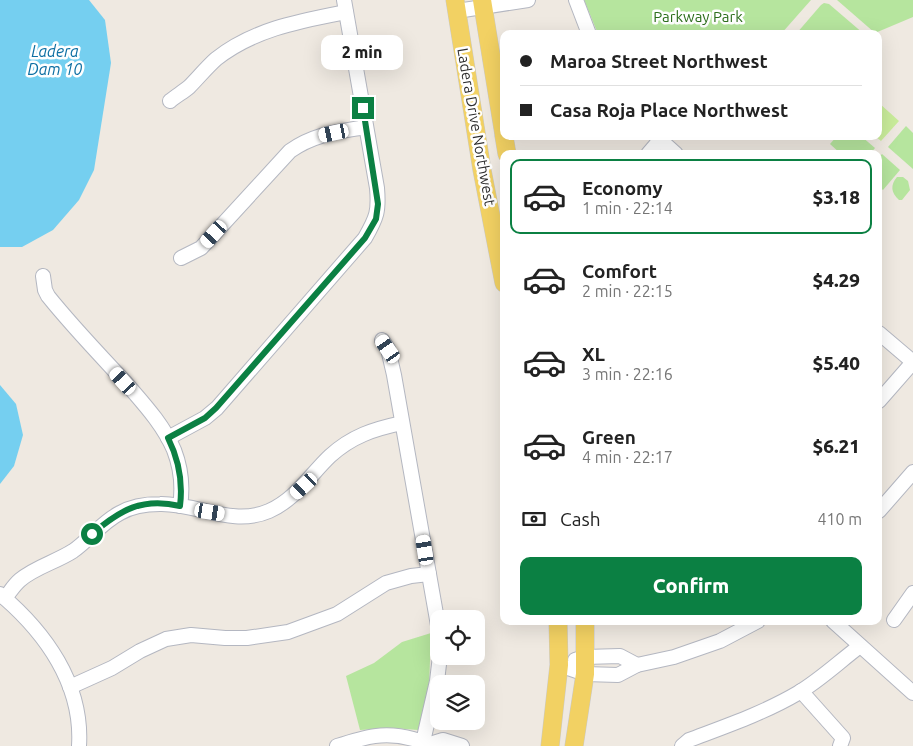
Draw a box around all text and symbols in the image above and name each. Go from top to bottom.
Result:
park label: Parkway Park [653,8,743,25]
callout: 2 min [322,36,404,70]
water label: Ladera Dam 10 [28,42,83,78]
text: 2 min [342,43,382,61]
street label: Ladera Drive Northwest [454,47,499,207]
text: Maroa Street Northwest [550,50,768,72]
route end [352,97,374,119]
text: Casa Roja Place Northwest [550,99,788,121]
car [317,123,350,143]
icon: car [522,174,567,219]
text: Economy [582,177,663,199]
text: $3.18 [812,186,860,208]
text: 1 min · 22:14 [582,199,673,217]
car [198,218,229,250]
icon: car [522,257,567,302]
text: Comfort [582,260,657,282]
text: $4.29 [812,269,860,291]
text: 2 min · 22:15 [582,282,673,300]
car [373,332,402,366]
icon: car [522,340,567,385]
text: XL [582,343,605,365]
text: $5.40 [812,352,860,374]
car [107,365,138,397]
text: 3 min · 22:16 [582,365,673,383]
icon: car [522,423,567,468]
text: Green [582,426,636,448]
text: $6.21 [812,435,860,457]
text: 4 min · 22:17 [582,448,673,466]
car [287,470,320,502]
car [194,502,225,522]
icon: cash [520,505,548,533]
text: Cash [560,508,601,530]
text: 410 m [817,510,862,528]
route start [81,523,103,545]
car [415,534,434,566]
button: Confirm [520,557,862,615]
map controls [430,610,485,730]
button: locate [430,610,485,665]
button: layers [430,675,485,730]

